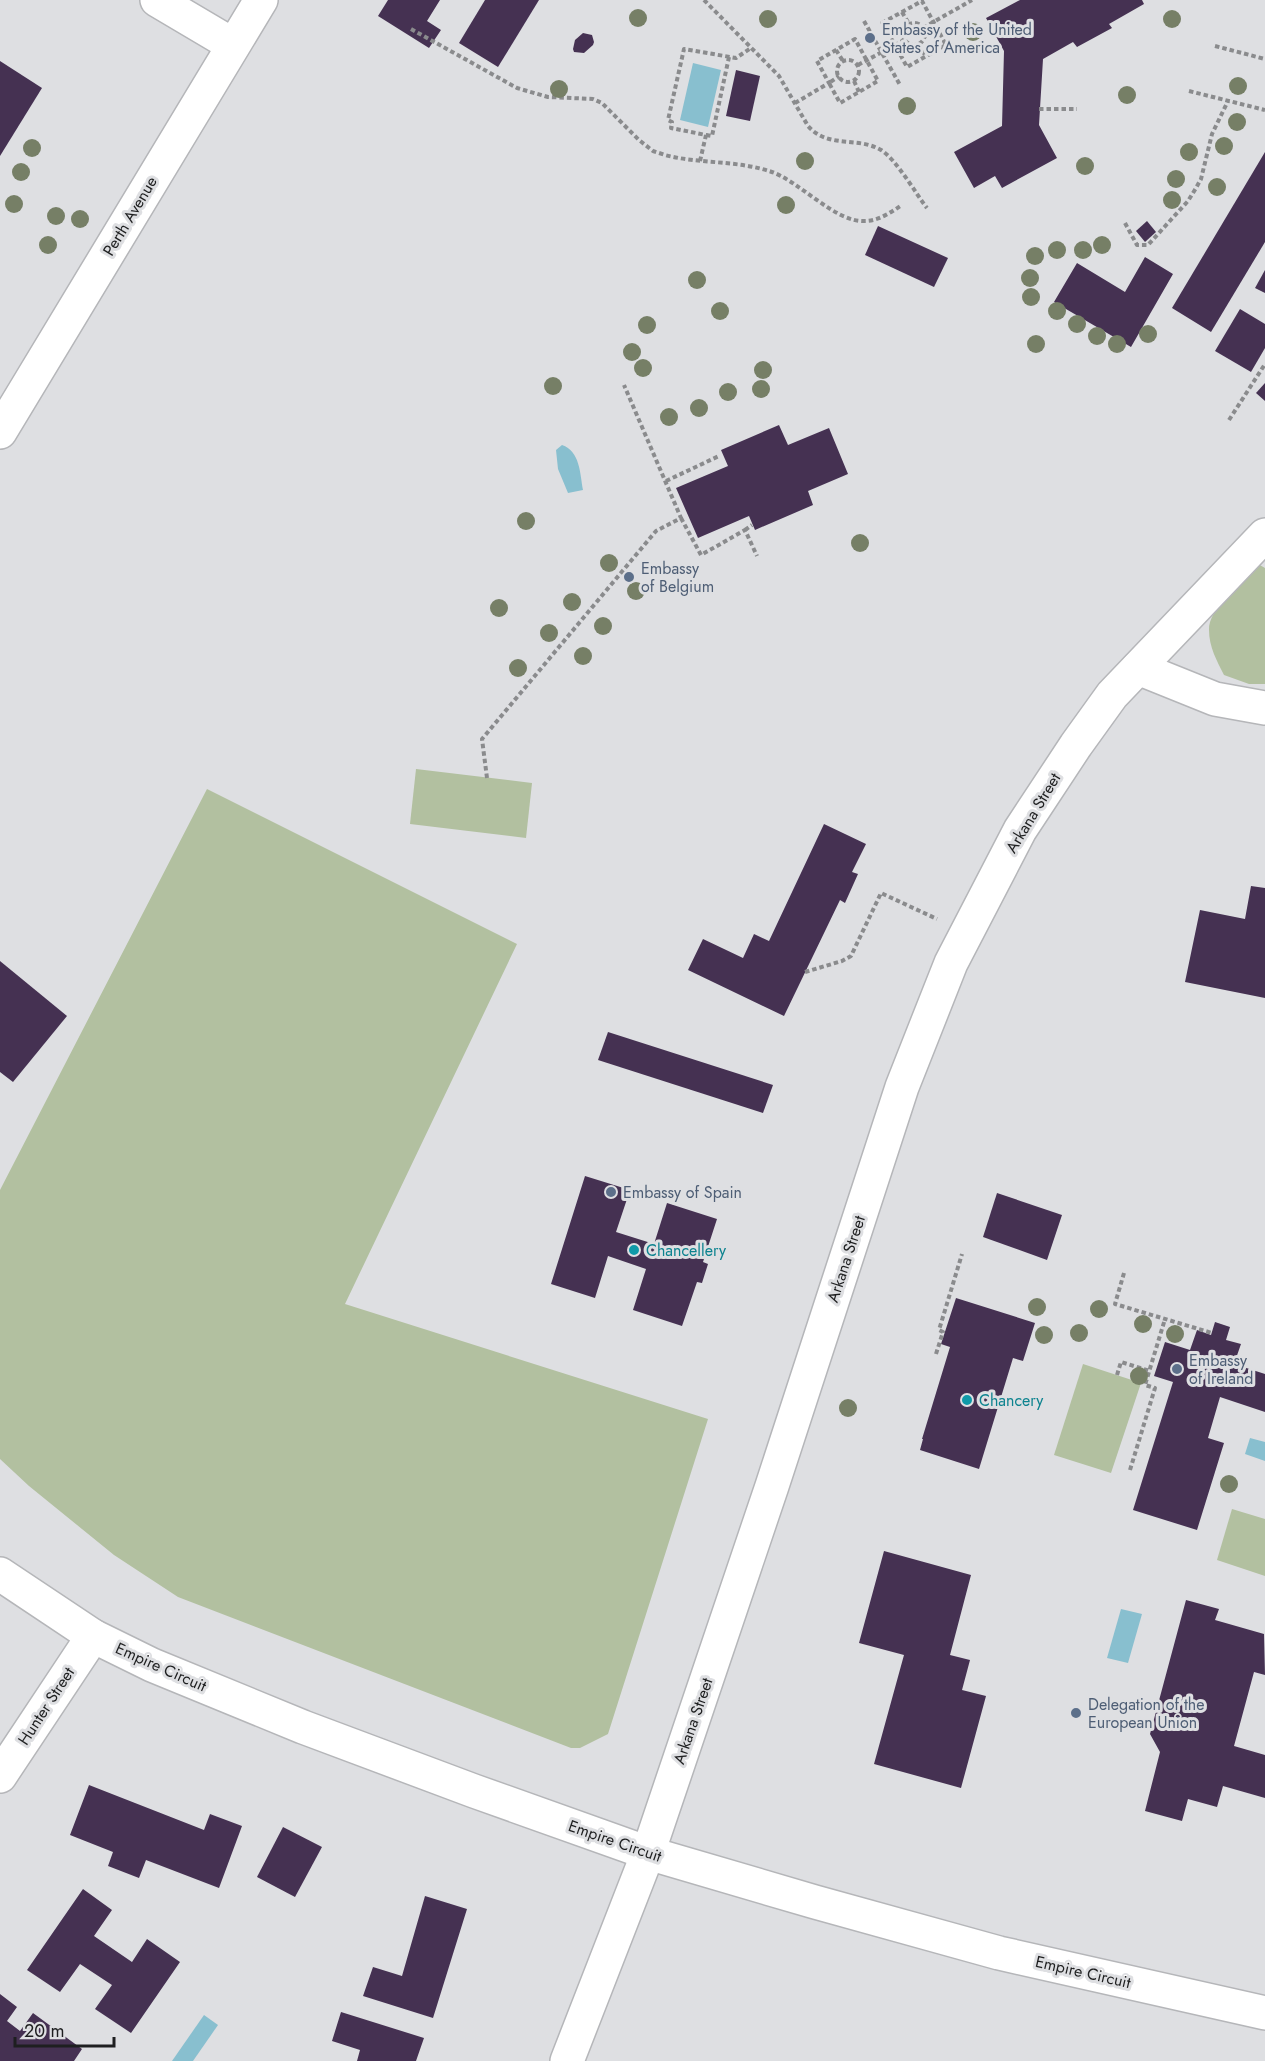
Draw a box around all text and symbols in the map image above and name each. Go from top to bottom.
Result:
place label: Embassy of the United States of America [882,18,1032,59]
marker: Embassy of the United States of America [863,31,877,45]
street label: Perth Avenue [97,172,163,260]
place label: Embassy of Belgium [641,557,714,598]
marker: Embassy of Belgium [622,570,636,584]
street label: Arkana Street [1000,768,1066,857]
place label: Embassy of Spain [623,1181,742,1204]
marker: Embassy of Spain [604,1185,618,1199]
street label: Arkana Street [821,1213,871,1305]
place label: Chancellery [646,1239,727,1262]
marker: Chancellery [627,1243,641,1257]
place label: Embassy of Ireland [1189,1349,1253,1390]
marker: Embassy of Ireland [1170,1362,1184,1376]
place label: Chancery [979,1389,1044,1412]
marker: Chancery [960,1393,974,1407]
street label: Empire Circuit [112,1637,210,1697]
street label: Hunter Street [12,1662,80,1749]
street label: Arkana Street [667,1675,719,1767]
place label: Delegation of the European Union [1088,1693,1204,1734]
marker: Delegation of the European Union [1069,1706,1083,1720]
street label: Empire Circuit [565,1814,665,1868]
street label: Empire Circuit [1033,1950,1133,1994]
scale bar [15,2010,114,2048]
text: 20 m [24,2018,64,2044]

